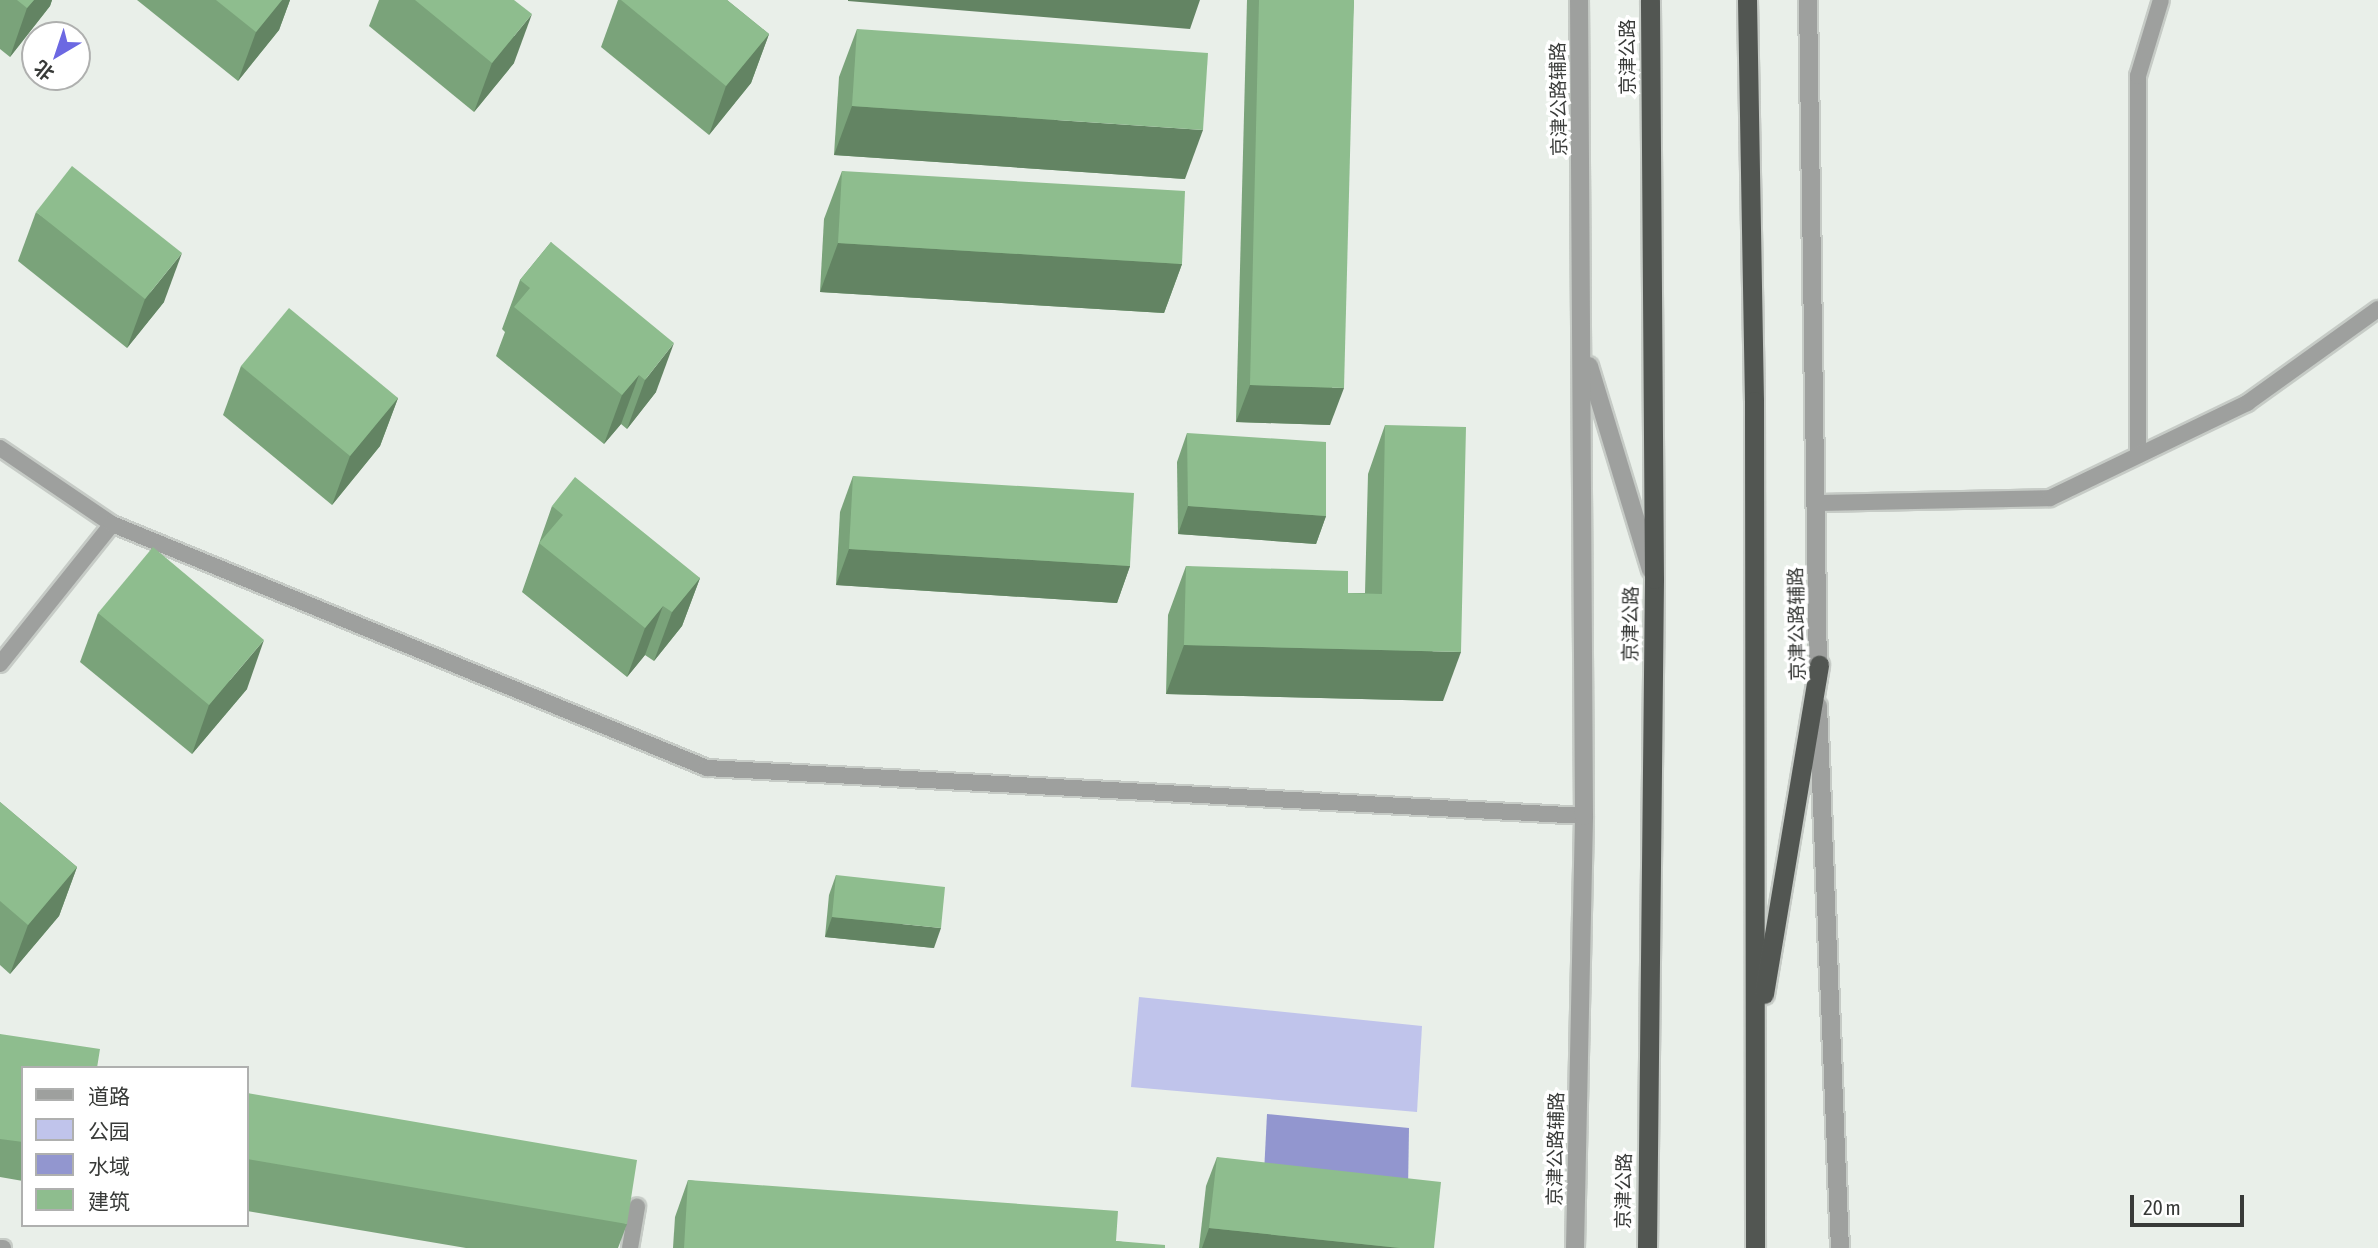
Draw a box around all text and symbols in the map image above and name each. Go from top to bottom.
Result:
street label: 京津公路 [1617,19,1639,95]
north arrow [21,21,91,91]
street label: 京津公路辅路 [1547,42,1571,156]
text: 北 [30,56,58,85]
street label: 京津公路辅路 [1785,567,1809,681]
street label: 京津公路 [1619,586,1643,662]
legend [21,1066,248,1227]
text: 道路 [88,1084,130,1108]
street label: 京津公路辅路 [1544,1092,1568,1206]
text: 公园 [88,1119,130,1143]
street label: 京津公路 [1612,1153,1636,1229]
text: 水域 [88,1154,130,1178]
scale bar [2133,1182,2247,1226]
text: 建筑 [88,1189,130,1213]
text: 20 m [2143,1195,2181,1219]

